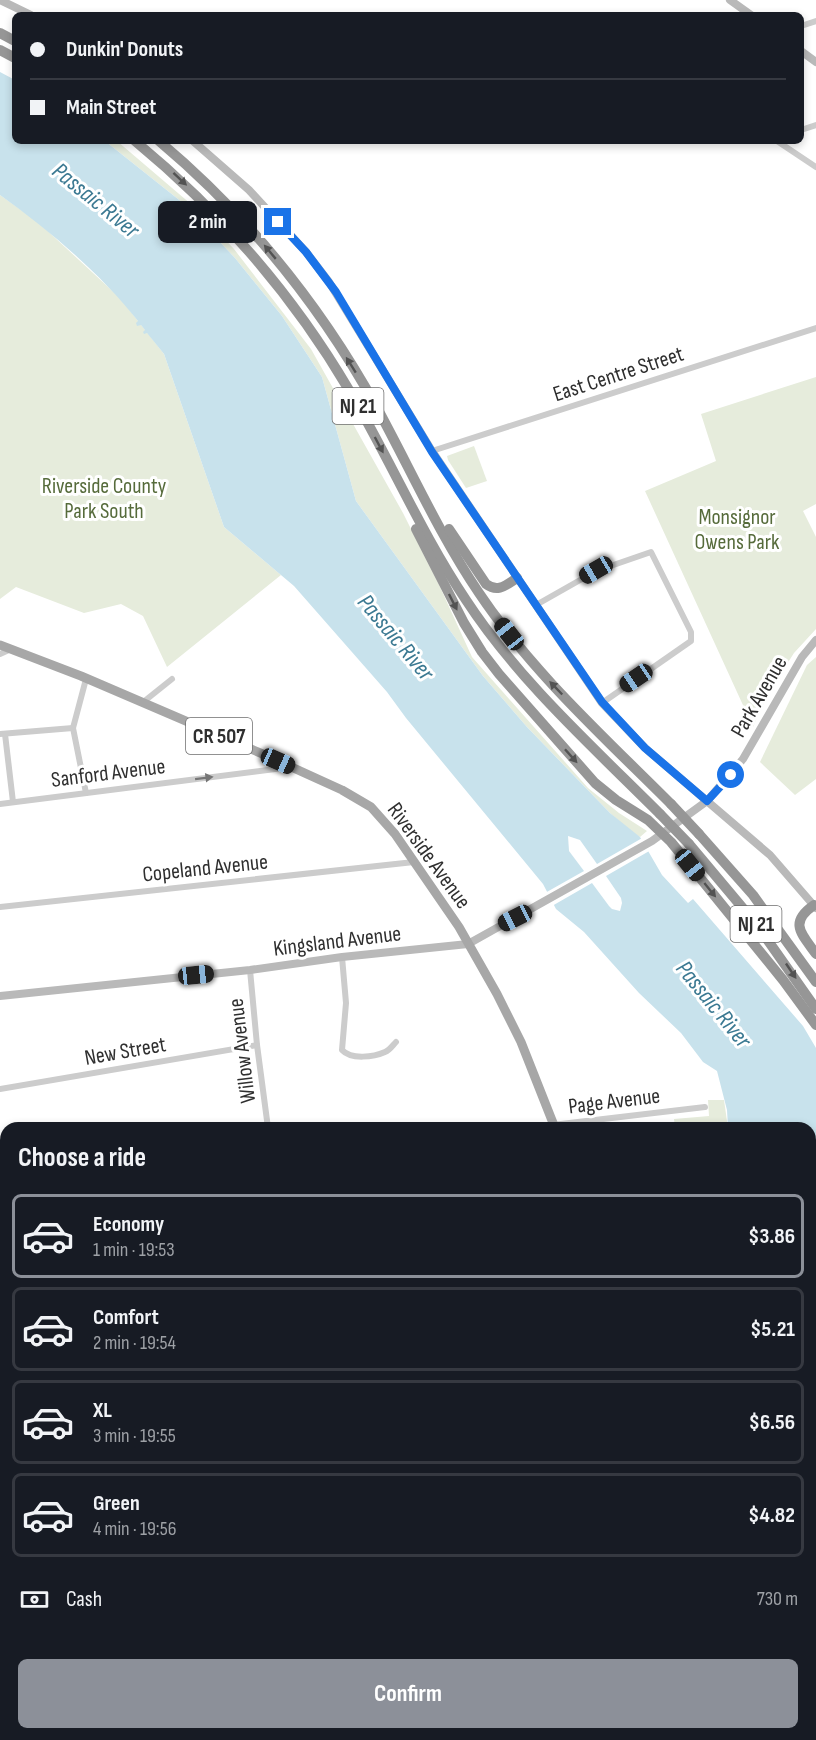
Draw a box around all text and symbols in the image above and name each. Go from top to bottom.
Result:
text: Dunkin' Donuts [66,36,183,63]
text: Main Street [66,94,156,121]
water label: Passaic River [46,156,146,245]
one-way arrow [172,172,187,186]
callout: 2 min [158,201,257,243]
route end [264,208,291,235]
text: 2 min [188,210,227,234]
one-way arrow [264,244,277,259]
street label: East Centre Street [550,341,687,408]
one-way arrow [346,356,357,373]
road number: NJ 21 [332,388,384,424]
one-way arrow [374,437,384,454]
park label: Riverside County Park South [42,473,167,525]
park label: Monsignor Owens Park [695,504,780,556]
car [576,553,616,587]
water label: Passaic River [351,588,441,687]
one-way arrow [448,593,458,610]
car [491,614,527,654]
street label: Park Avenue [725,651,793,742]
car [616,660,656,696]
one-way arrow [549,680,563,695]
road number: CR 507 [186,718,252,754]
car [258,745,298,777]
one-way arrow [564,748,577,763]
street label: Sanford Avenue [50,753,167,794]
route start [717,761,744,788]
one-way arrow [194,774,213,783]
street label: Riverside Avenue [381,797,476,914]
car [672,845,708,885]
street label: Copeland Avenue [141,848,269,889]
one-way arrow [704,882,717,898]
car [495,902,535,934]
road number: NJ 21 [730,906,782,942]
street label: Kingsland Avenue [272,920,403,963]
water label: Passaic River [670,955,758,1055]
one-way arrow [785,963,797,979]
car [177,964,215,986]
street label: Willow Avenue [223,997,262,1105]
street label: New Street [82,1031,168,1072]
street label: Page Avenue [567,1082,662,1121]
text: Choose a ride [18,1142,146,1174]
icon: car [21,1209,75,1263]
text: Economy [93,1211,164,1238]
text: $3.86 [748,1223,795,1250]
text: 1 min · 19:53 [93,1238,175,1262]
icon: car [21,1302,75,1356]
text: Comfort [93,1304,159,1331]
text: $5.21 [750,1316,795,1343]
text: 2 min · 19:54 [93,1331,176,1355]
icon: car [21,1395,75,1449]
text: XL [93,1397,112,1424]
text: $6.56 [749,1409,795,1436]
text: 3 min · 19:55 [93,1424,176,1448]
icon: car [21,1488,75,1542]
text: Green [93,1490,140,1517]
text: $4.82 [748,1502,795,1529]
text: 4 min · 19:56 [93,1517,176,1541]
icon: cash [18,1583,51,1616]
text: Cash [66,1586,102,1613]
text: 730 m [757,1587,798,1611]
button: Confirm [18,1659,798,1728]

